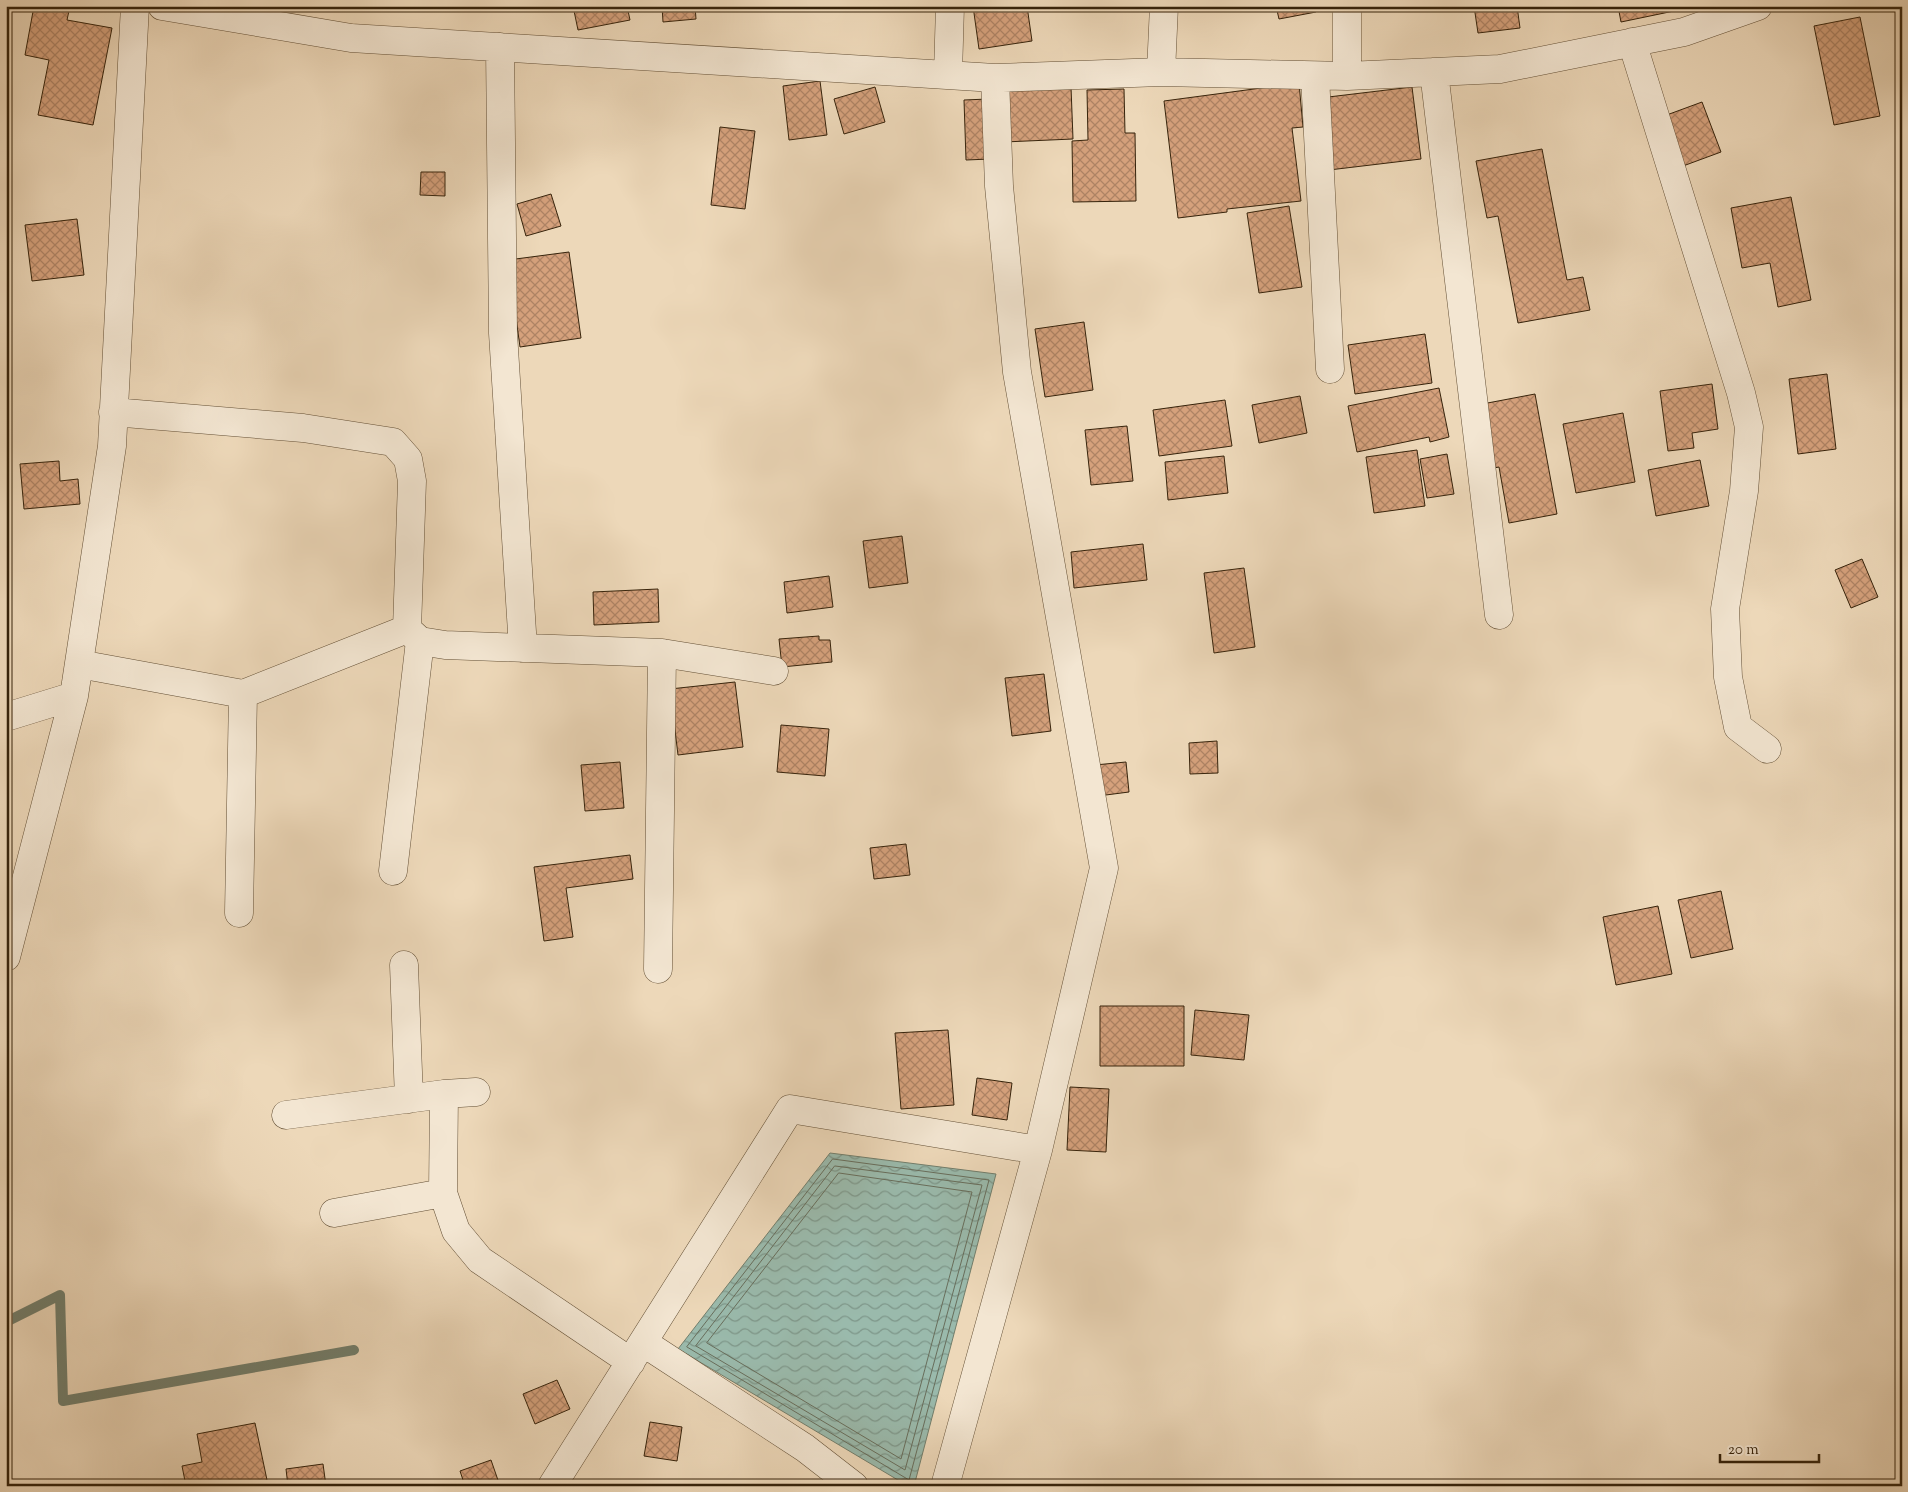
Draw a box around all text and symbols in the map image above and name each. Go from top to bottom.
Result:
scale bar [1720,1432,1819,1464]
text: 20 m [1728,1440,1759,1461]

